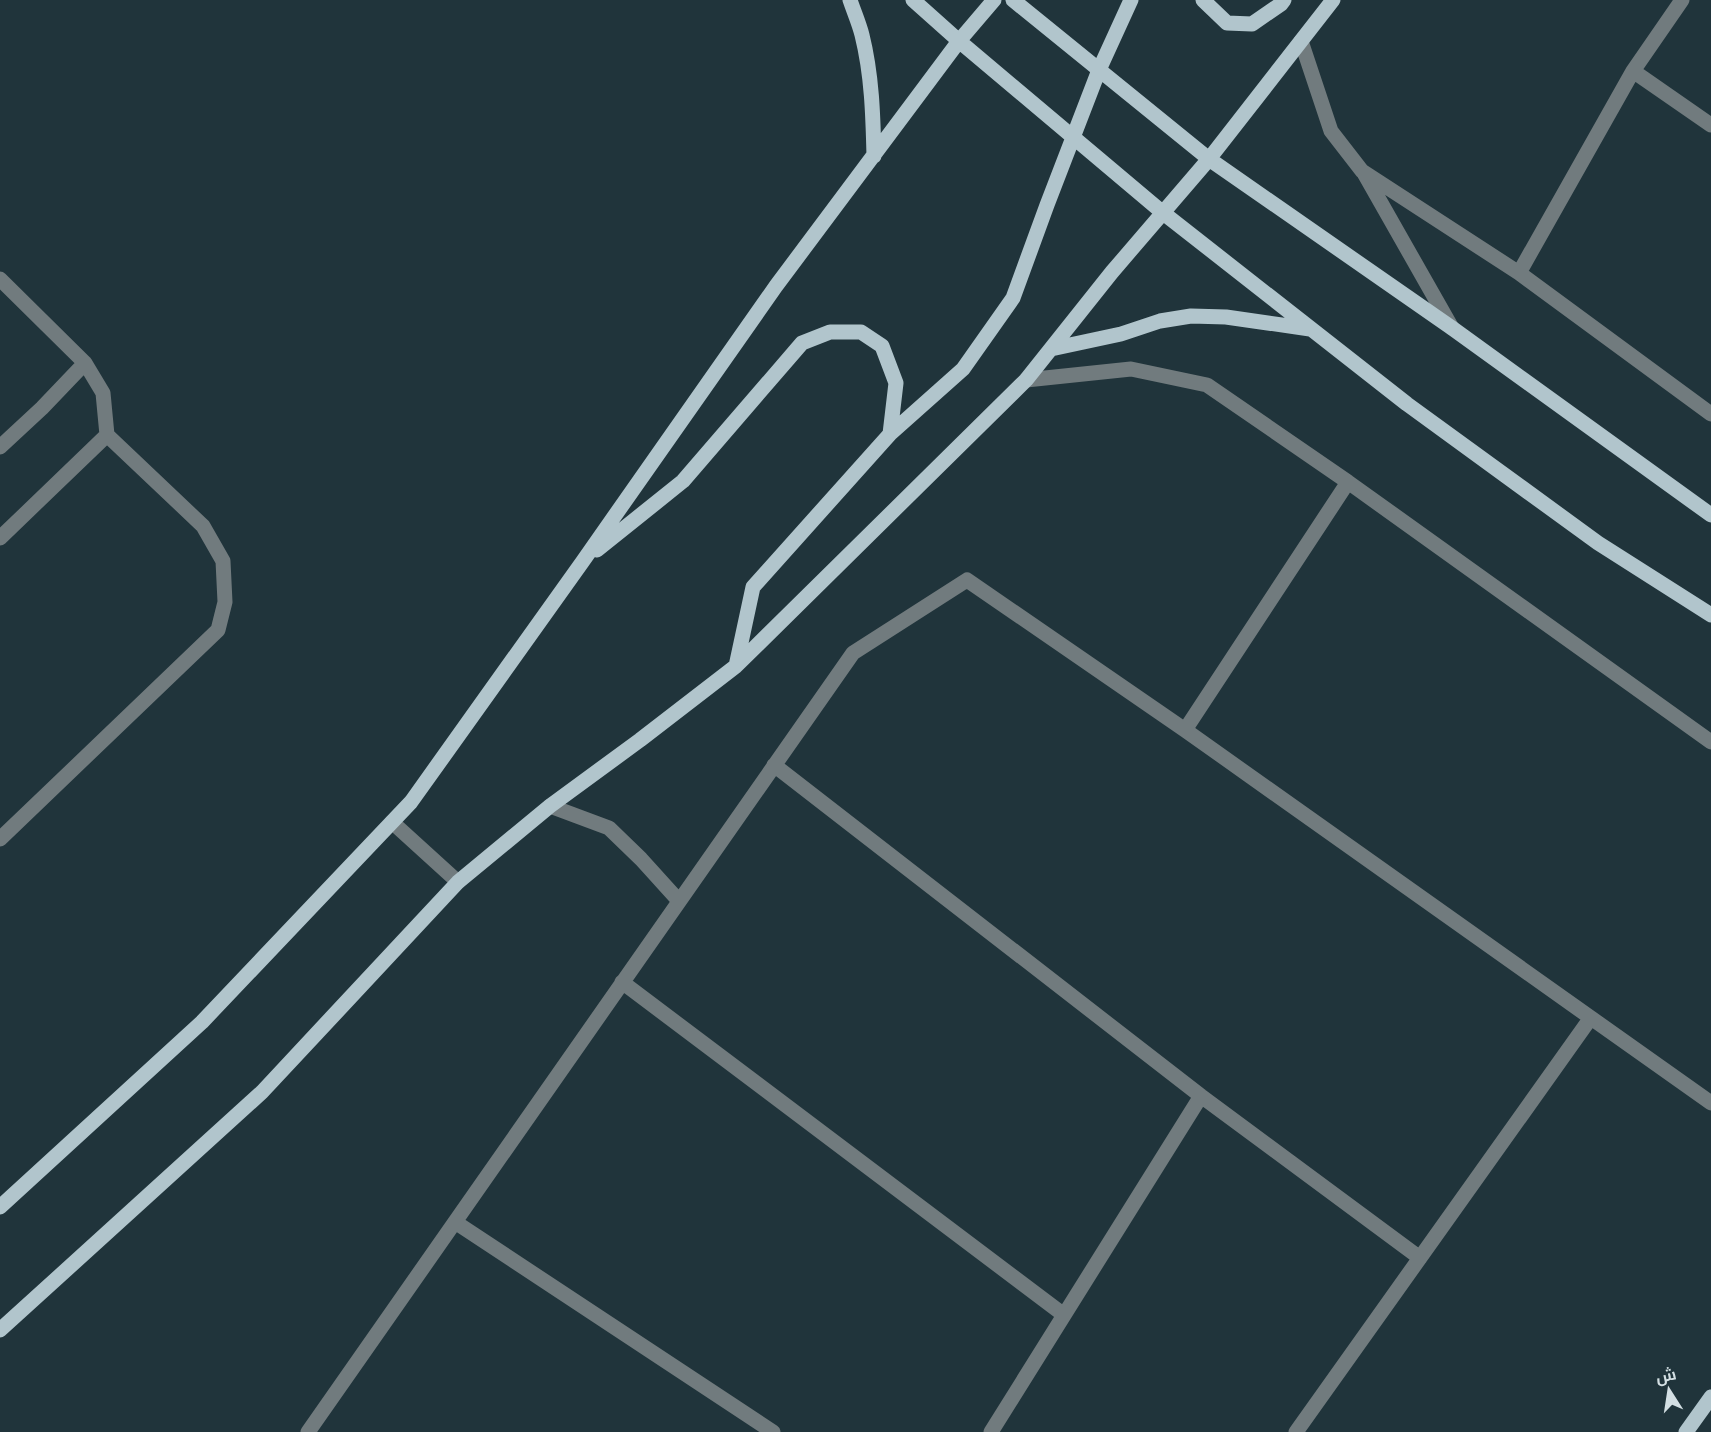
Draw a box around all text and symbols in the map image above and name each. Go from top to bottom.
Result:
north arrow [1639,1360,1699,1420]
text: ش [1654,1363,1678,1388]

